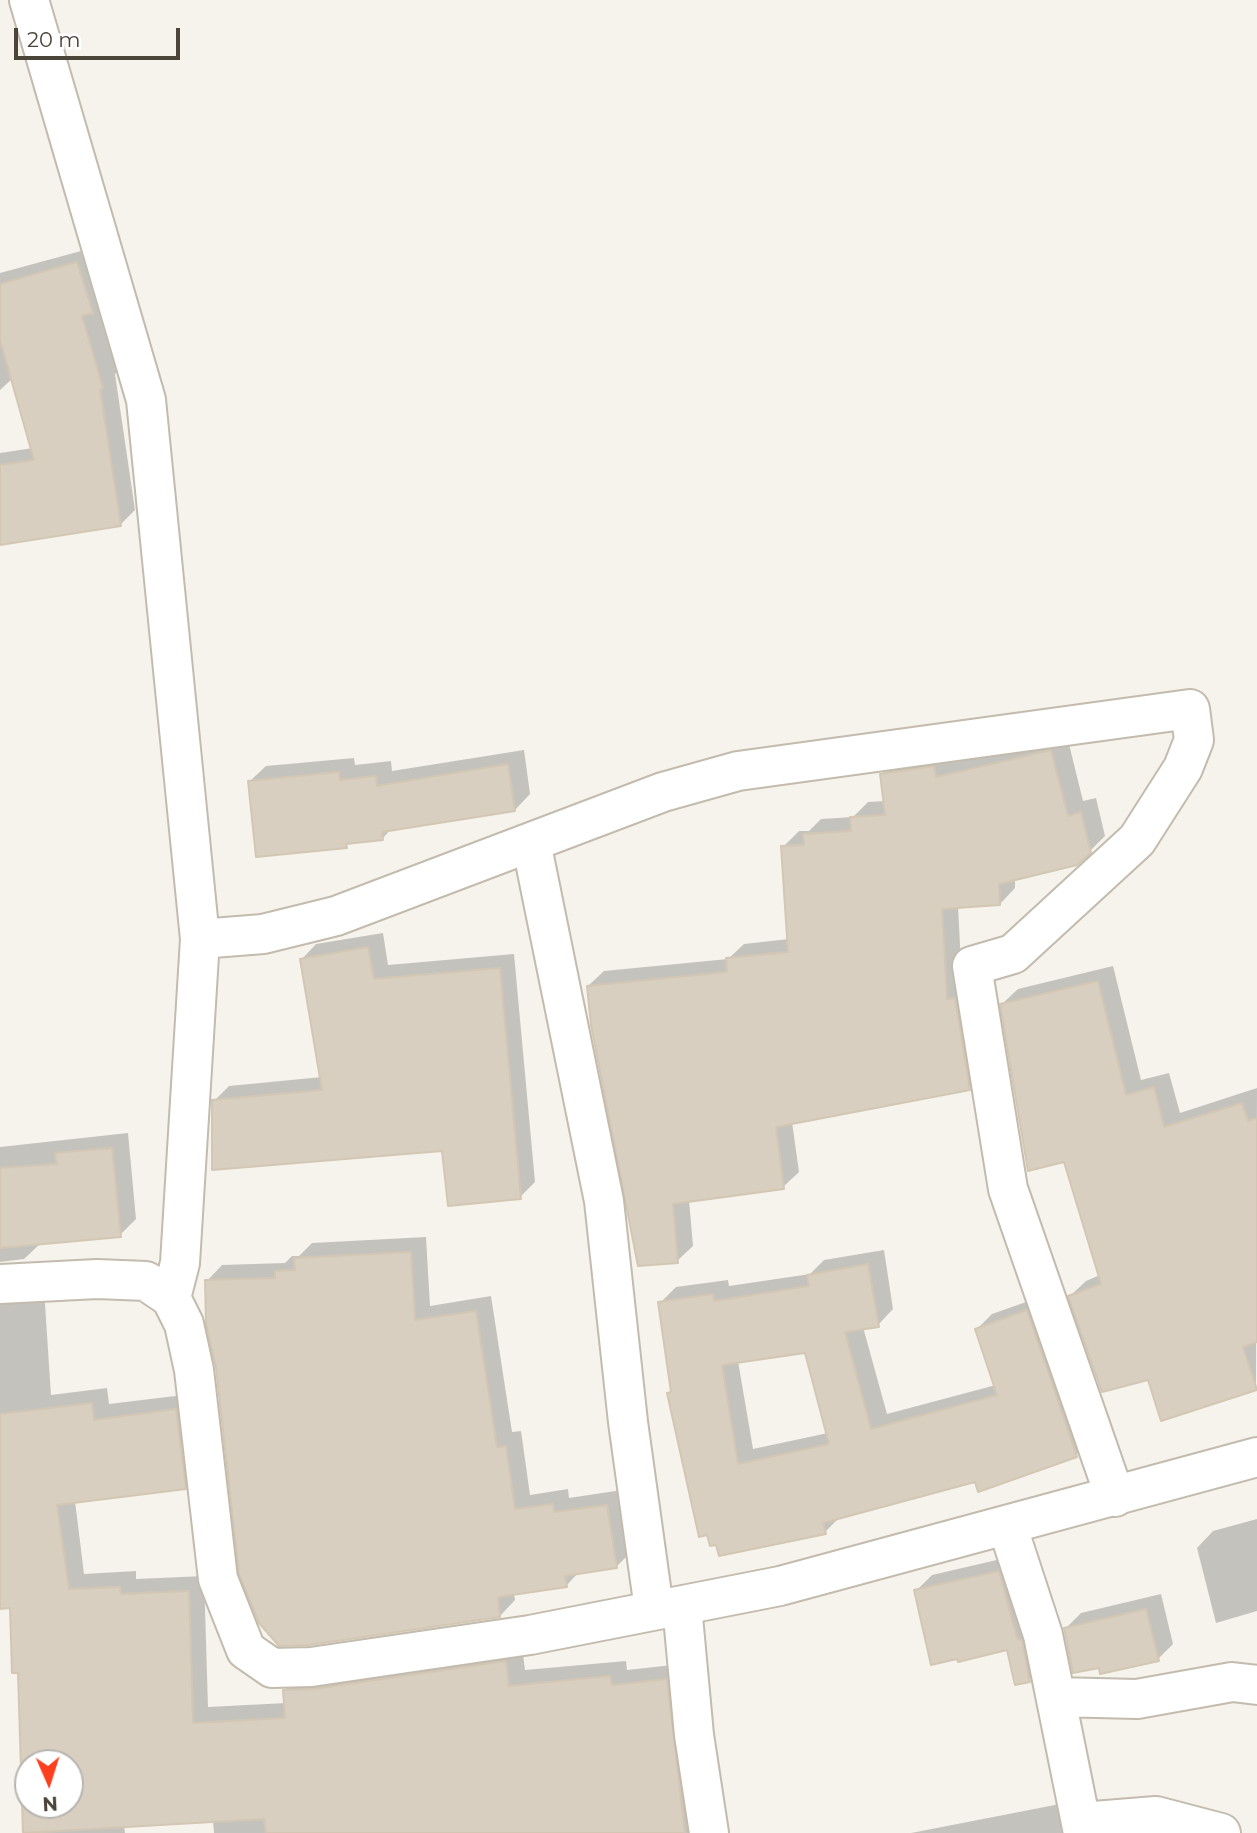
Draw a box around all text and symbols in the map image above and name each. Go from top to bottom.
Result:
scale bar [18,14,184,58]
text: 20 m [27,27,81,52]
north arrow [14,1749,84,1819]
text: N [42,1792,58,1815]

